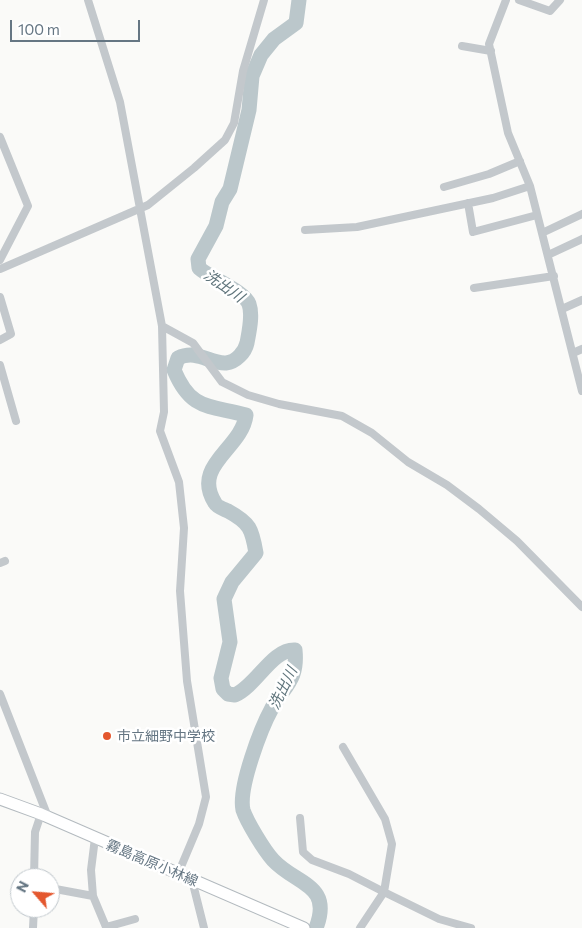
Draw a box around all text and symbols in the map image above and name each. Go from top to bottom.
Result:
scale bar [12,10,142,42]
text: 100 m [18,20,60,38]
water label: 洗出川 [200,266,248,306]
water label: 洗出川 [265,664,301,712]
place label: 市立細野中学校 [117,728,215,744]
marker: 市立細野中学校 [101,730,113,742]
street label: 霧島高原小林線 [104,836,200,890]
north arrow [10,868,60,918]
text: N [12,878,32,895]

